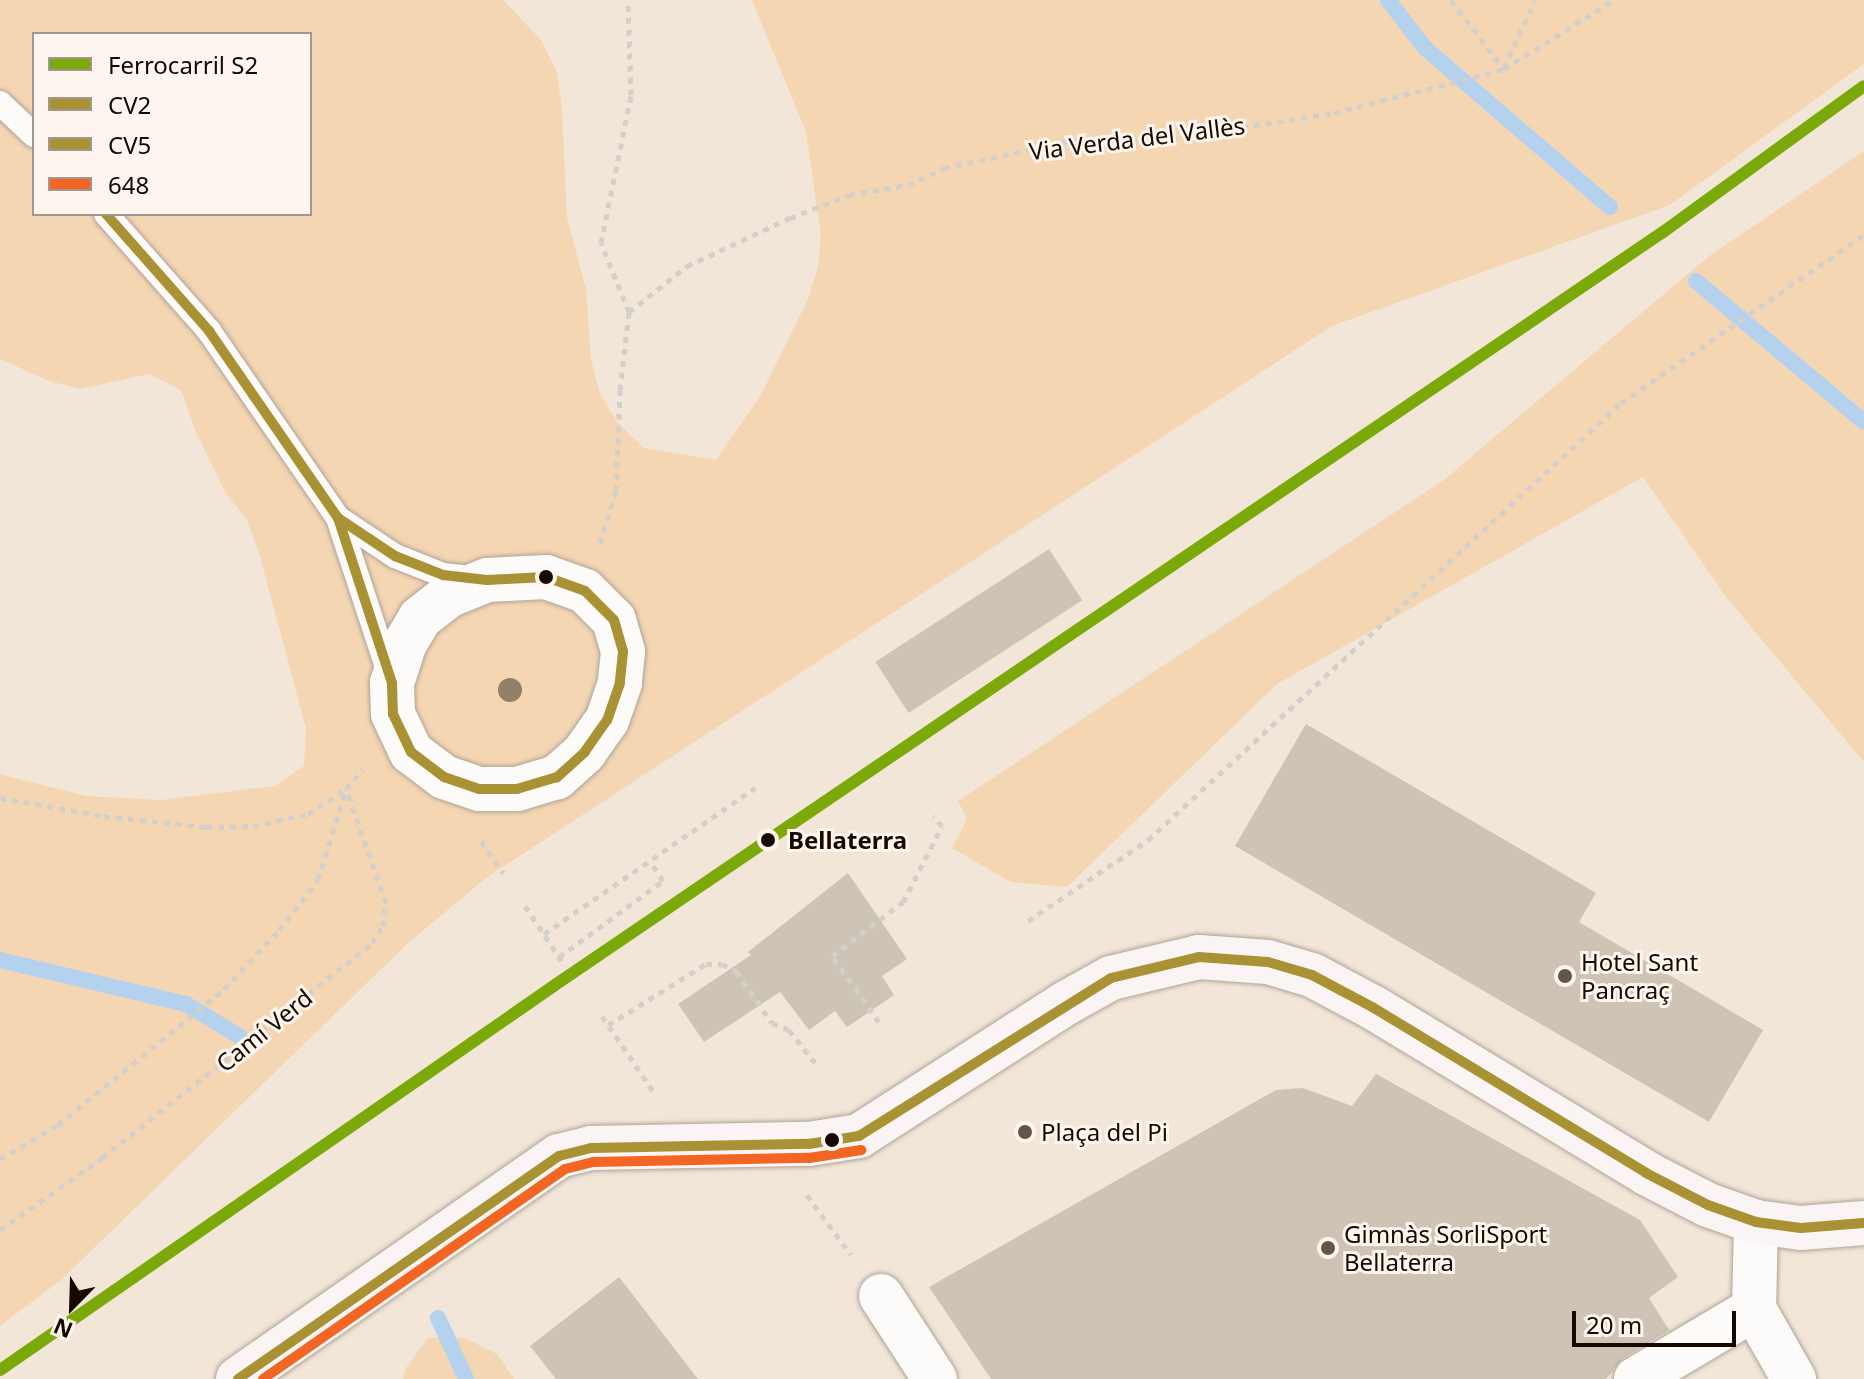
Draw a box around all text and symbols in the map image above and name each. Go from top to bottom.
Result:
legend [32,32,312,216]
text: Ferrocarril S2 [108,48,258,81]
text: CV2 [108,88,151,121]
street label: Via Verda del Vallès [1027,110,1247,166]
text: CV5 [108,128,151,161]
text: 648 [108,168,149,201]
unlabelled marker [538,569,554,585]
place label: Bellaterra [788,826,907,854]
marker: Bellaterra [755,827,781,853]
place label: Hotel Sant Pancraç [1581,948,1698,1004]
marker: Hotel Sant Pancraç [1556,967,1574,985]
street label: Camí Verd [210,983,318,1077]
place label: Plaça del Pi [1041,1118,1168,1146]
marker: Plaça del Pi [1016,1123,1034,1141]
unlabelled marker [824,1132,840,1148]
place label: Gimnàs SorliSport Bellaterra [1344,1220,1547,1276]
marker: Gimnàs SorliSport Bellaterra [1319,1239,1337,1257]
north arrow [32,1267,112,1347]
scale bar [1576,1295,1740,1345]
text: 20 m [1586,1308,1642,1341]
text: N [49,1312,77,1346]

